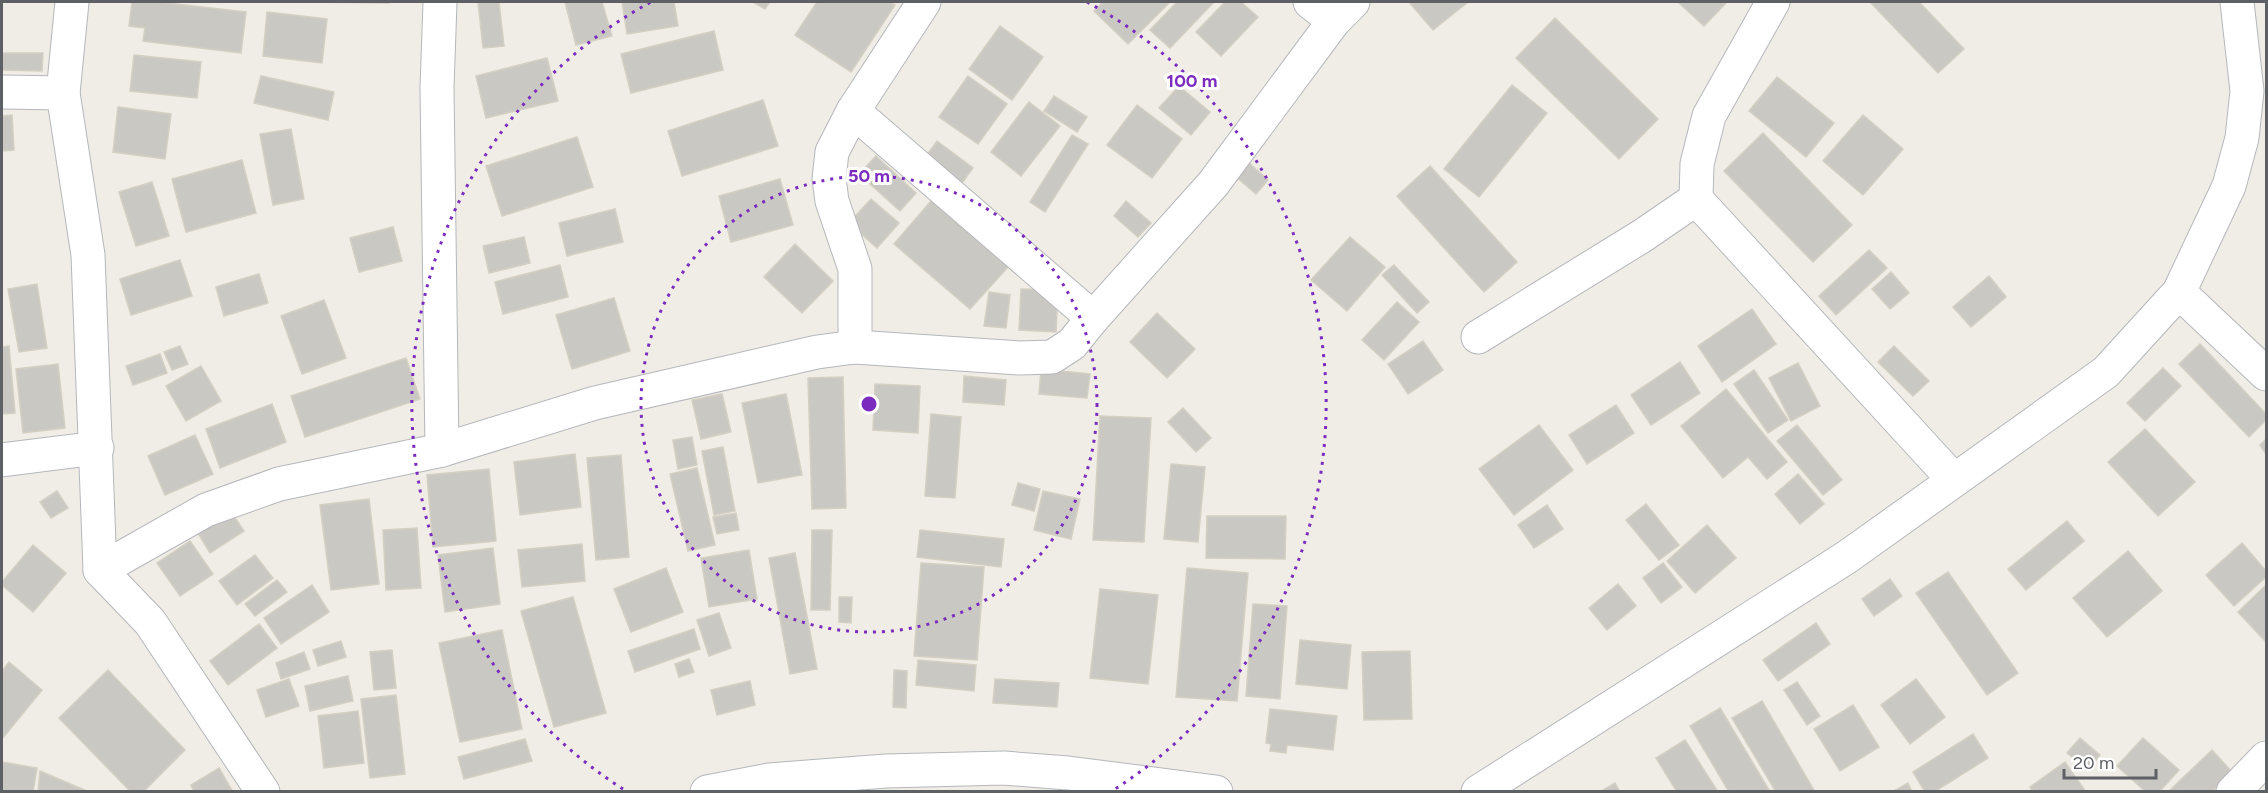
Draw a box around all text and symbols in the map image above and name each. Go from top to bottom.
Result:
text: 100 m [1167,70,1217,92]
text: 50 m [848,165,890,187]
centre of rings [859,394,879,414]
scale bar [2064,742,2156,780]
text: 20 m [2073,752,2114,774]

